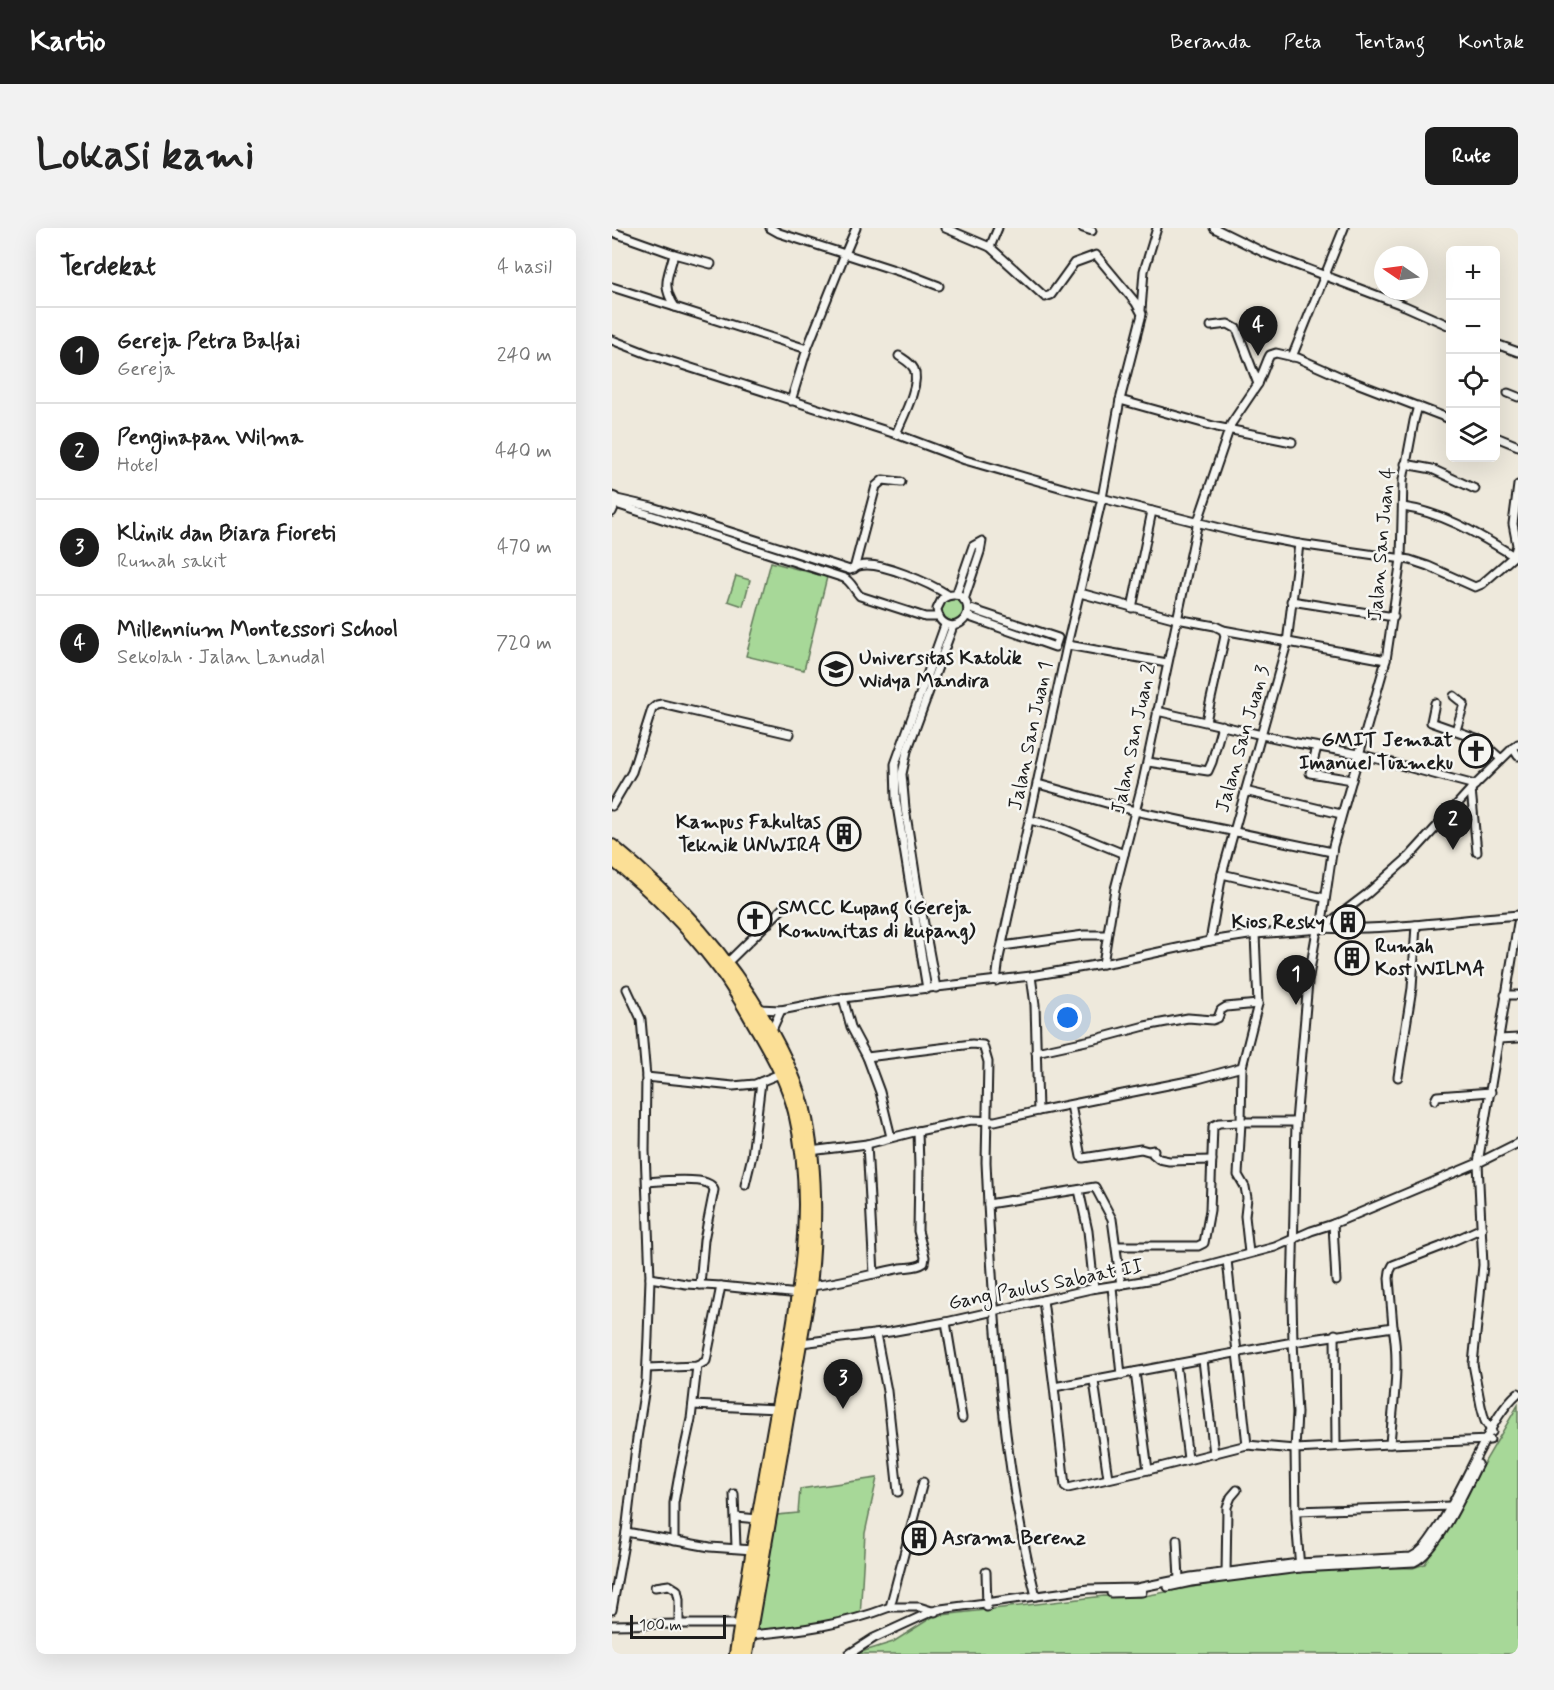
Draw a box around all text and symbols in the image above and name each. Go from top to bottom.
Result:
text: Kartio [30,24,106,61]
text: Beranda [1170,28,1251,56]
text: Peta [1284,28,1322,56]
text: Tentang [1355,28,1425,56]
text: Kontak [1458,28,1524,56]
button: Rute [1425,127,1518,185]
text: Lokasi kami [36,129,255,184]
north arrow [1374,246,1428,300]
map controls [1446,246,1500,462]
button: + [1446,246,1500,300]
text: Terdekat [60,250,156,284]
text: 4 hasil [497,254,552,281]
button: − [1446,300,1500,354]
pin: 4 [1238,306,1278,356]
text: Gereja Petra Balfai [117,328,300,356]
text: 1 [75,342,84,369]
text: 240 m [497,342,552,369]
button: locate [1446,354,1500,408]
text: Gereja [117,356,175,383]
button: layers [1446,408,1500,462]
text: Penginapan Wilma [117,424,303,452]
text: 2 [75,438,84,465]
text: 440 m [495,438,552,465]
text: Hotel [117,452,158,479]
street label: Jalan San Juan 4 [1362,466,1402,622]
text: Klinik dan Biara Fioreti [117,520,336,548]
text: 3 [75,534,84,561]
text: 470 m [497,534,552,561]
text: Rumah sakit [117,548,227,575]
text: Millennium Montessori School [117,616,398,644]
text: 4 [74,630,85,657]
text: 720 m [496,630,552,657]
text: Sekolah · Jalan Lanudal [117,644,325,671]
place label: Universitas Katolik Widya Mandira [858,645,1022,695]
school or university icon: Universitas Katolik Widya Mandira [818,651,854,687]
street label: Jalan San Juan 1 [1002,659,1060,813]
street label: Jalan San Juan 2 [1105,661,1163,816]
street label: Jalan San Juan 3 [1209,662,1277,816]
place label: GMIT Jemaat Imanuel Tuameku [1299,727,1454,777]
church icon: GMIT Jemaat Imanuel Tuameku [1458,733,1494,769]
pin: 2 [1434,800,1472,850]
place label: Kampus Fakultas Teknik UNWIRA [676,809,821,859]
building icon: Kampus Fakultas Teknik UNWIRA [826,816,862,852]
place label: SMCC Kupang (Gereja Komunitas di kupang) [778,895,976,945]
church icon: SMCC Kupang (Gereja Komunitas di kupang) [737,901,773,937]
building icon: Kios Resky [1330,904,1366,940]
place label: Kios Resky [1231,909,1325,936]
place label: Rumah Kost WILMA [1375,933,1485,983]
building icon: Rumah Kost WILMA [1334,940,1370,976]
pin: 1 [1276,956,1316,1005]
your location [1053,1003,1082,1032]
street label: Gang Paulus Sabaat II [946,1253,1146,1318]
pin: 3 [824,1360,862,1409]
building icon: Asrama Berenz [901,1520,937,1556]
place label: Asrama Berenz [942,1525,1086,1552]
scale bar [630,1612,726,1640]
text: 100 m [639,1615,682,1636]

